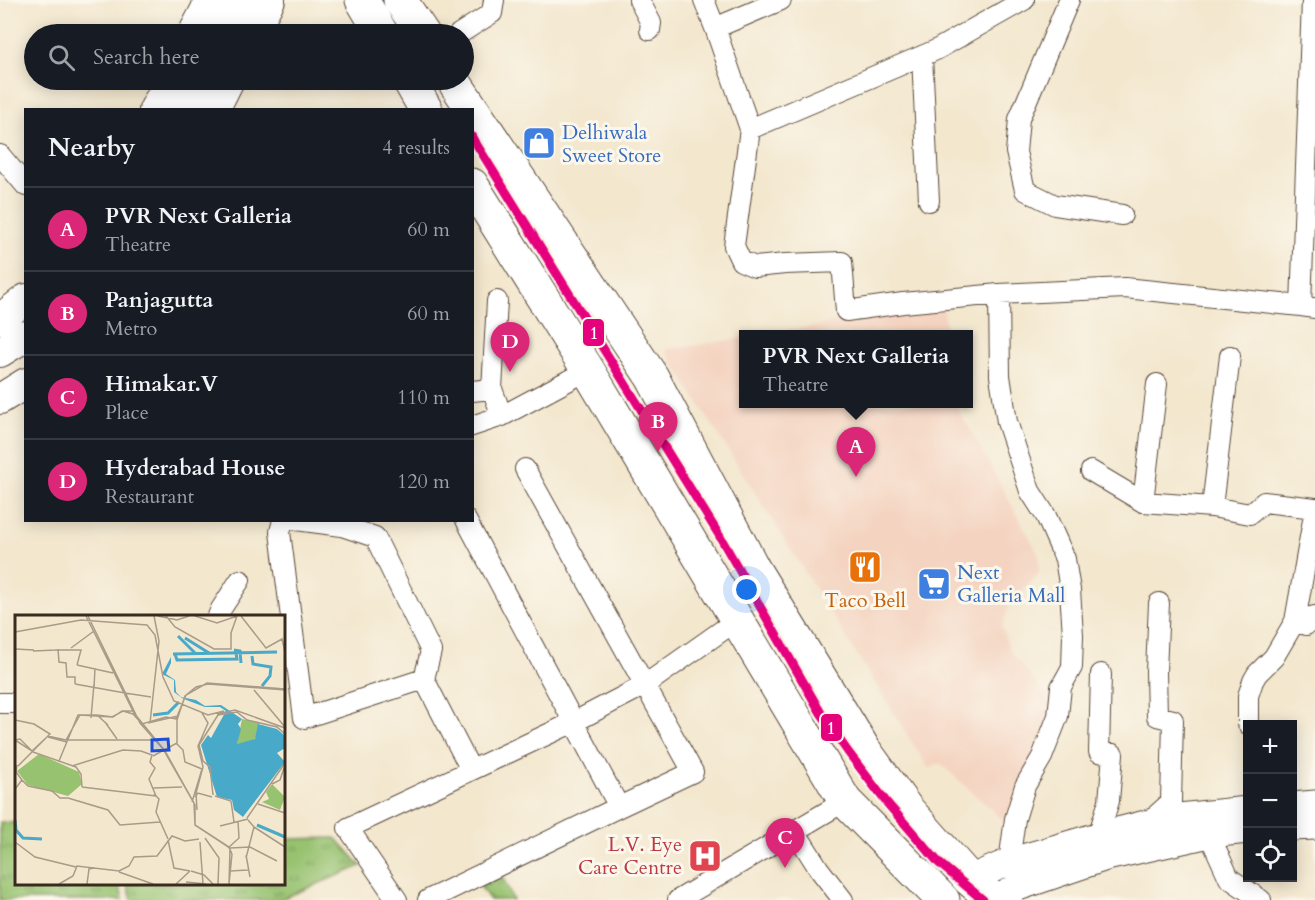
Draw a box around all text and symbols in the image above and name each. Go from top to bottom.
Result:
search box [24,24,474,90]
icon: search [45,41,78,74]
text: Search here [93,42,200,72]
place label: Delhiwala Sweet Store [562,119,661,169]
shop icon: Delhiwala Sweet Store [521,125,557,161]
text: Nearby [48,130,136,165]
text: 4 results [382,134,450,161]
text: PVR Next Galleria [105,201,292,231]
text: A [60,216,75,243]
text: 60 m [407,216,450,243]
text: Theatre [105,231,171,258]
text: Panjagutta [105,285,213,315]
text: B [60,300,75,327]
text: 60 m [407,300,450,327]
text: Metro [105,315,157,342]
line badge: 1 [582,318,605,347]
pin: D [490,322,530,372]
text: 1 [590,323,598,345]
popup [739,330,973,408]
text: PVR Next Galleria [763,341,949,371]
text: Himakar.V [105,369,218,399]
text: Theatre [763,371,829,398]
text: C [60,384,75,411]
text: 110 m [397,384,450,411]
text: Place [105,399,149,426]
pin: B [638,402,678,452]
pin: A [836,428,876,477]
text: Hyderabad House [105,453,285,483]
text: D [59,468,76,495]
text: 120 m [397,468,450,495]
text: Restaurant [105,483,194,510]
restaurant icon: Taco Bell [847,549,883,585]
place label: Next Galleria Mall [957,559,1065,609]
supermarket icon: Next Galleria Mall [916,566,952,602]
your location [732,575,761,604]
place label: Taco Bell [824,587,906,614]
inset map [15,615,285,885]
line badge: 1 [820,713,843,742]
text: 1 [827,718,835,740]
map controls [1243,720,1297,882]
button: + [1243,720,1297,774]
button: − [1243,774,1297,828]
pin: C [766,818,804,868]
button: locate [1243,828,1297,882]
place label: L.V. Eye Care Centre [578,831,682,881]
hospital icon: L.V. Eye Care Centre [687,838,723,874]

